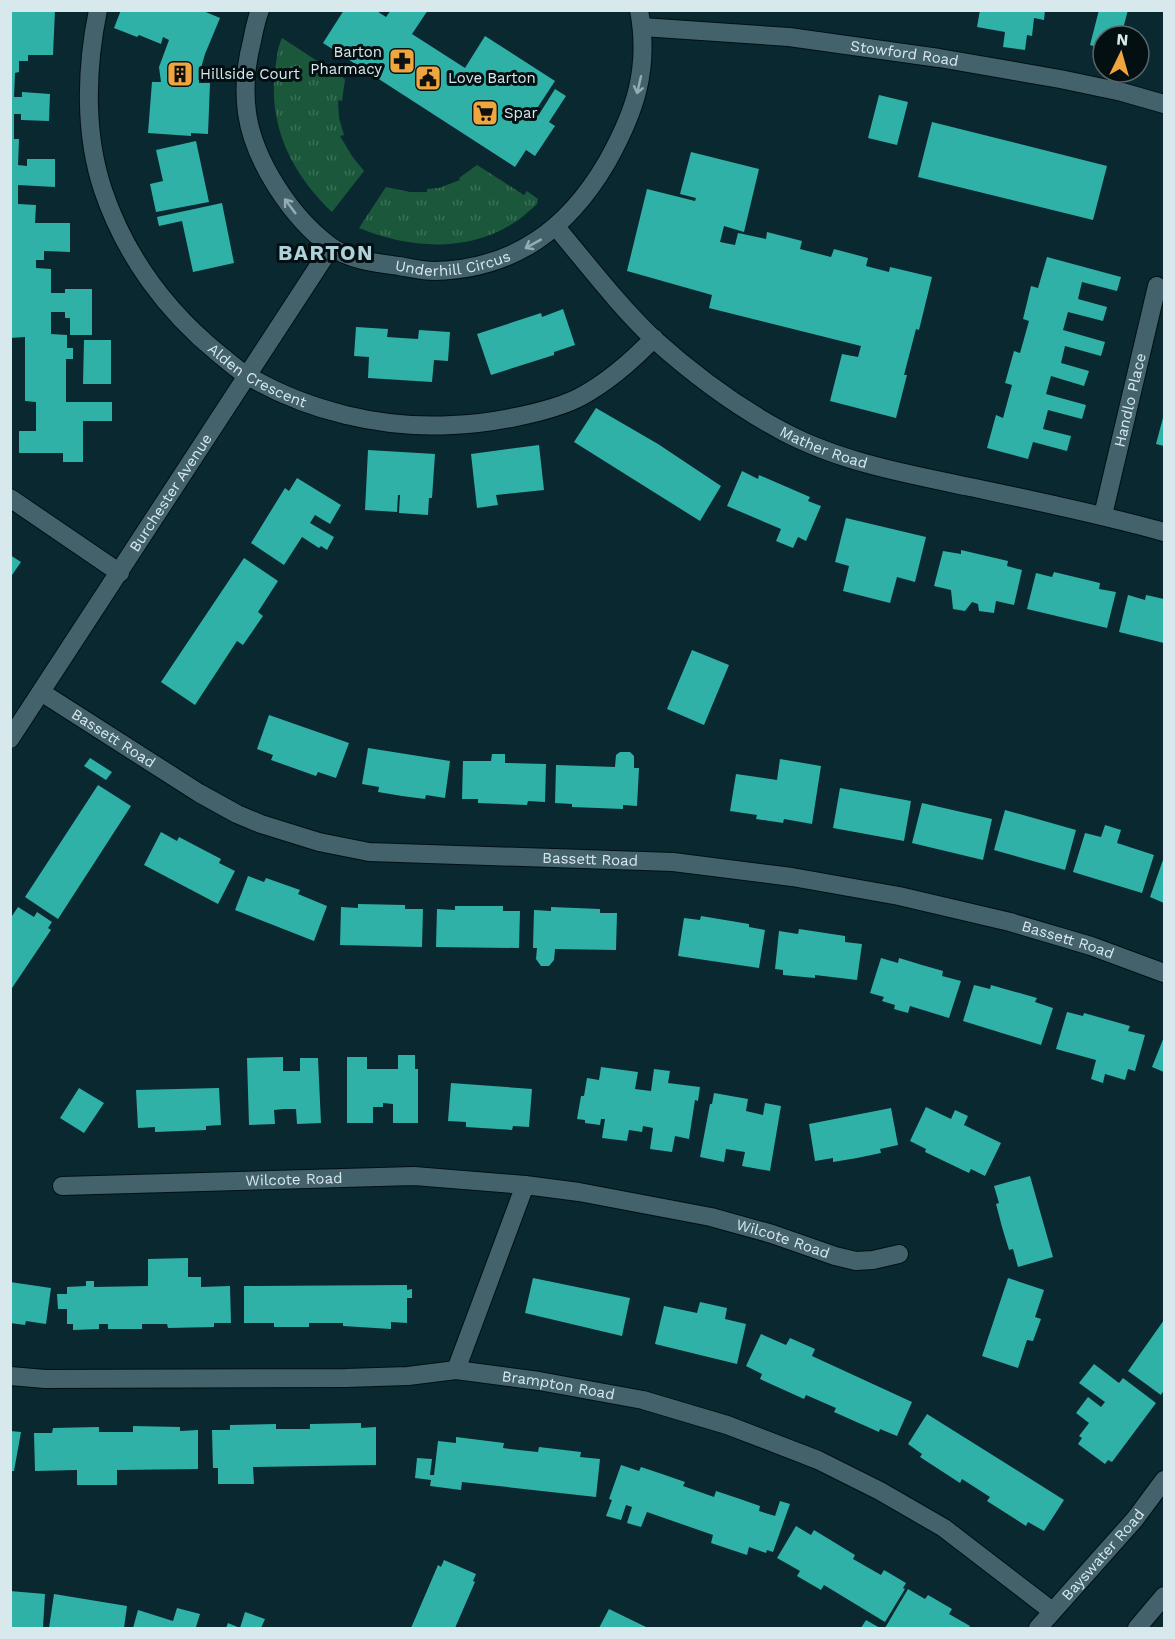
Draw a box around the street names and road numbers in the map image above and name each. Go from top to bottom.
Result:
street label: Stowford Road [849,37,960,70]
street label: Underhill Circus [394,247,513,280]
street label: Alden Crescent [204,340,310,412]
street label: Handlo Place [1110,351,1150,449]
street label: Mather Road [777,422,870,472]
street label: Burchester Avenue [126,430,216,555]
street label: Bassett Road [68,705,159,772]
street label: Bassett Road [542,849,638,870]
street label: Bassett Road [1020,917,1117,963]
street label: Wilcote Road [245,1169,343,1190]
street label: Wilcote Road [734,1215,832,1262]
street label: Brampton Road [501,1367,616,1404]
street label: Bayswater Road [1058,1506,1148,1604]

